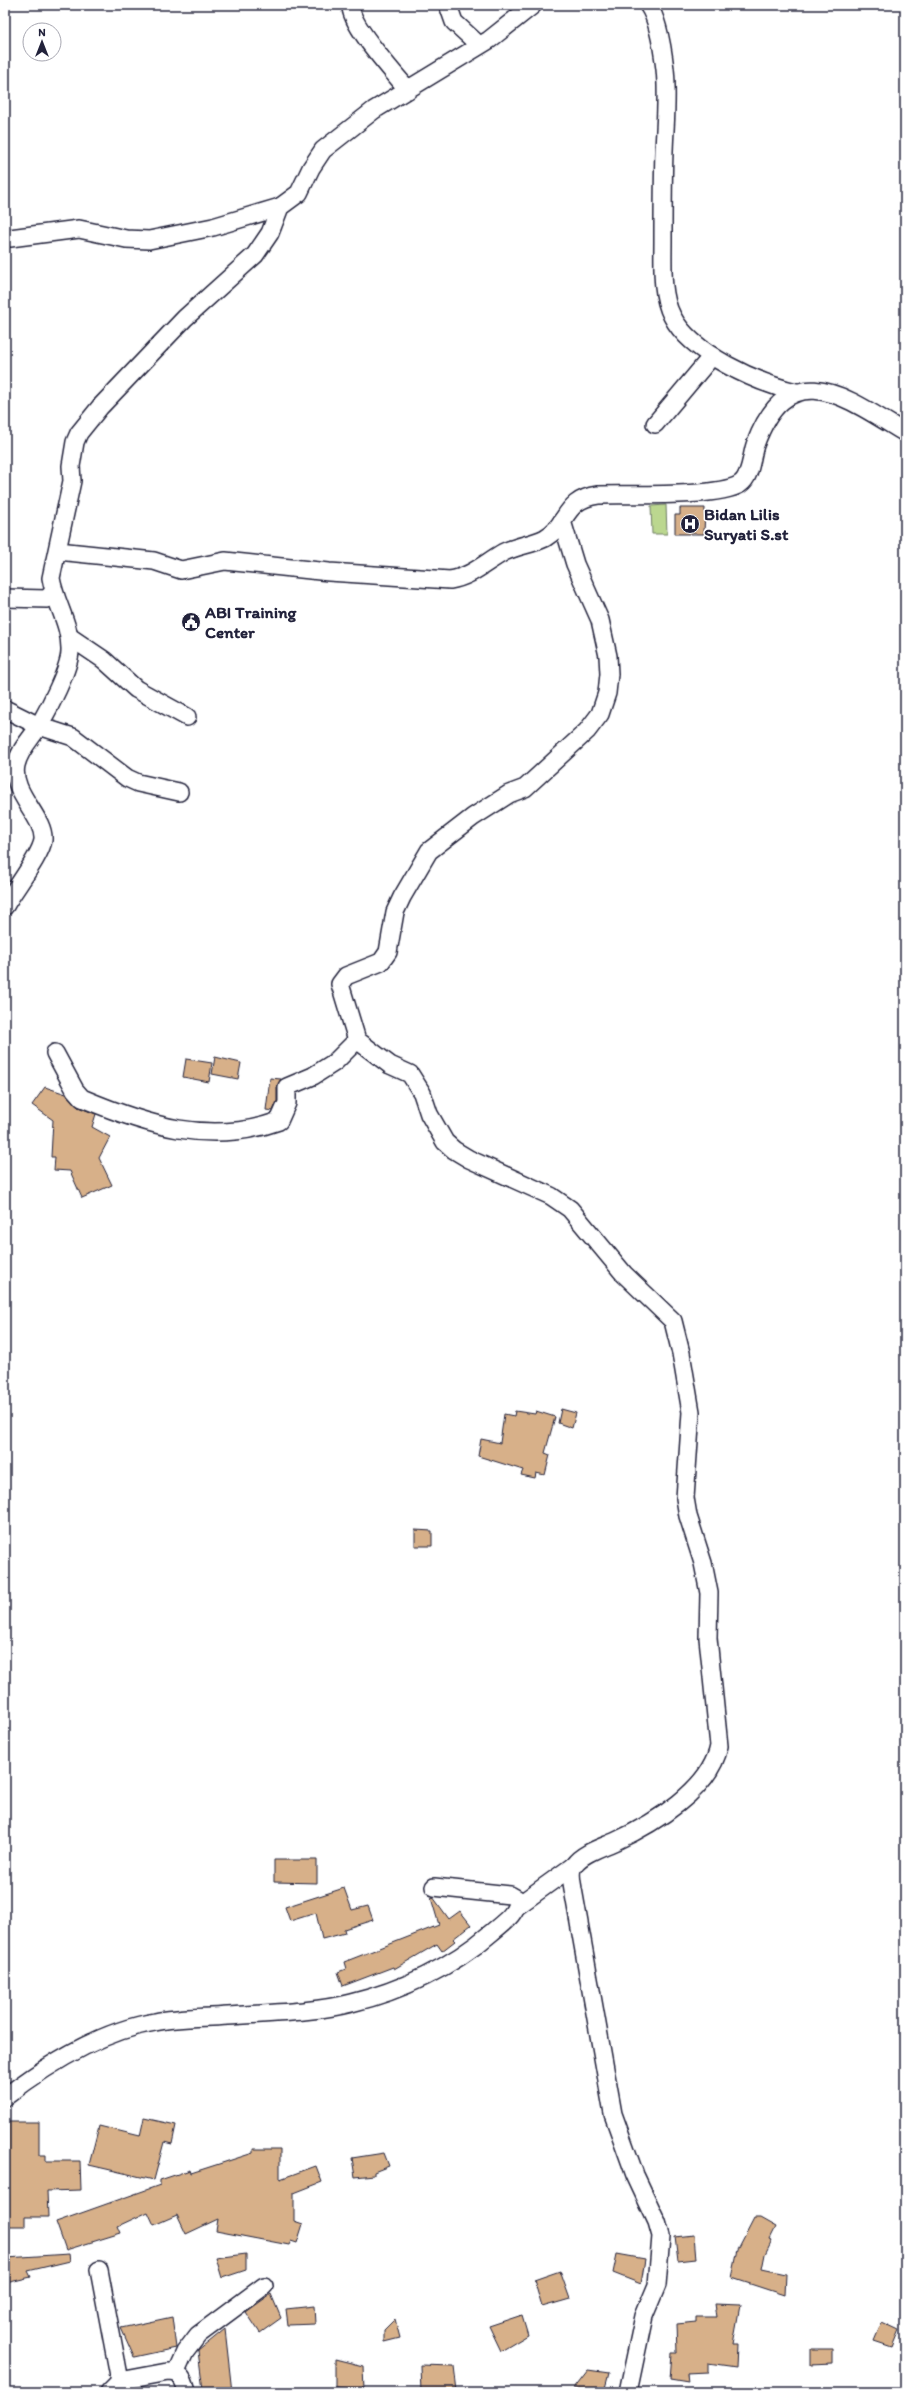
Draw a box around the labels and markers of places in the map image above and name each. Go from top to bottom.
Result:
place label: Bidan Lilis Suryati S.st [704,504,789,545]
hospital icon: Bidan Lilis Suryati S.st [679,513,701,535]
place label: ABI Training Center [204,602,297,642]
public building icon: ABI Training Center [180,611,202,633]

